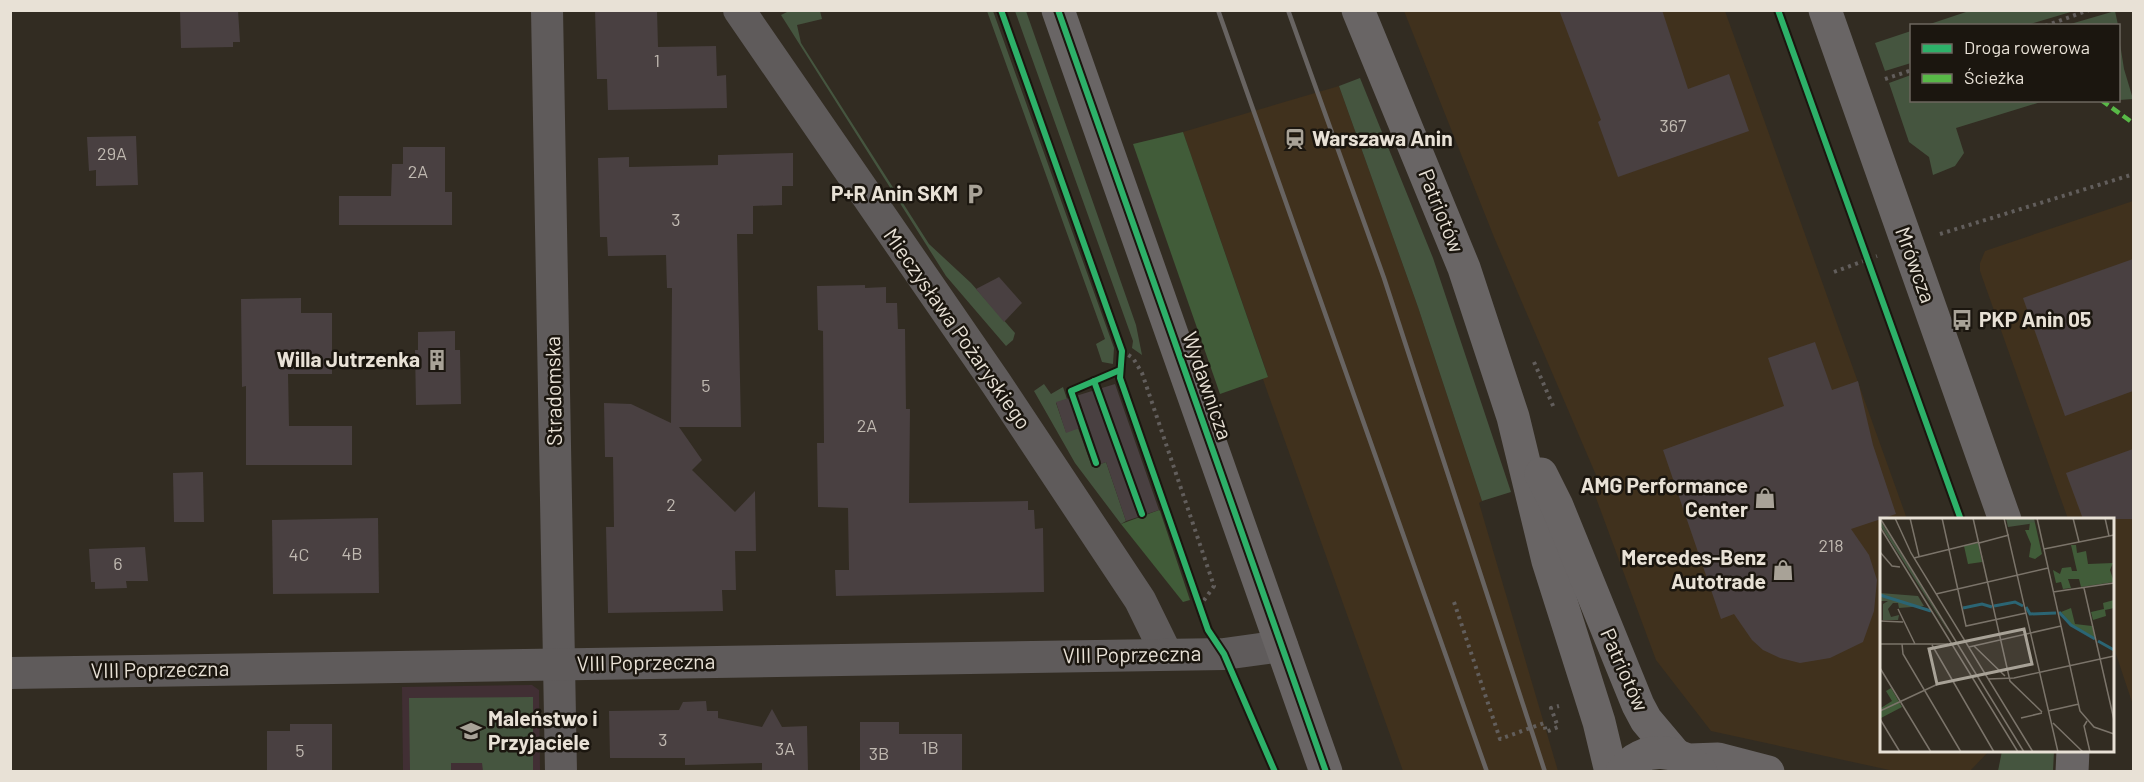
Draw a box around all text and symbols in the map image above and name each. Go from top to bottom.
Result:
legend [1910,24,2120,102]
text: Droga rowerowa [1964,36,2090,58]
house number: 1 [654,49,660,71]
text: Ścieżka [1964,66,2024,88]
house number: 367 [1659,114,1687,136]
place label: Warszawa Anin [1312,125,1453,150]
station icon: Warszawa Anin [1283,127,1307,151]
house number: 29A [97,142,127,164]
house number: 2A [408,160,428,182]
street label: Patriotów [1414,165,1471,256]
place label: P+R Anin SKM [831,180,958,205]
parking icon: P+R Anin SKM [963,182,987,206]
house number: 3 [671,208,681,230]
street label: Mieczysława Pożaryskiego [879,223,1037,433]
street label: Mrówcza [1891,223,1942,306]
place label: PKP Anin 05 [1979,306,2091,331]
bus stop icon: PKP Anin 05 [1950,308,1974,332]
street label: Wydawnicza [1178,328,1239,443]
street label: Stradomska [539,336,566,446]
place label: Willa Jutrzenka [276,346,420,371]
building icon: Willa Jutrzenka [425,348,449,372]
house number: 5 [701,374,711,396]
house number: 2A [857,414,877,436]
place label: AMG Performance Center [1580,472,1748,521]
shop icon: AMG Performance Center [1753,486,1777,510]
house number: 2 [666,493,676,515]
inset map [1880,518,2114,752]
house number: 218 [1818,534,1844,556]
house number: 4B [341,542,363,564]
house number: 4C [289,543,309,565]
place label: Mercedes-Benz Autotrade [1621,544,1766,593]
house number: 6 [113,552,123,574]
shop icon: Mercedes-Benz Autotrade [1771,558,1795,582]
street label: Patriotów [1596,624,1655,715]
street label: VIII Poprzeczna [1062,640,1201,667]
street label: VIII Poprzeczna [576,648,715,675]
street label: VIII Poprzeczna [90,655,229,682]
place label: Maleństwo i Przyjaciele [488,705,598,754]
school or university icon: Maleństwo i Przyjaciele [459,719,483,743]
house number: 3 [658,728,668,750]
house number: 1B [921,736,939,758]
house number: 3A [775,737,795,759]
house number: 5 [295,739,305,761]
house number: 3B [869,742,889,764]

